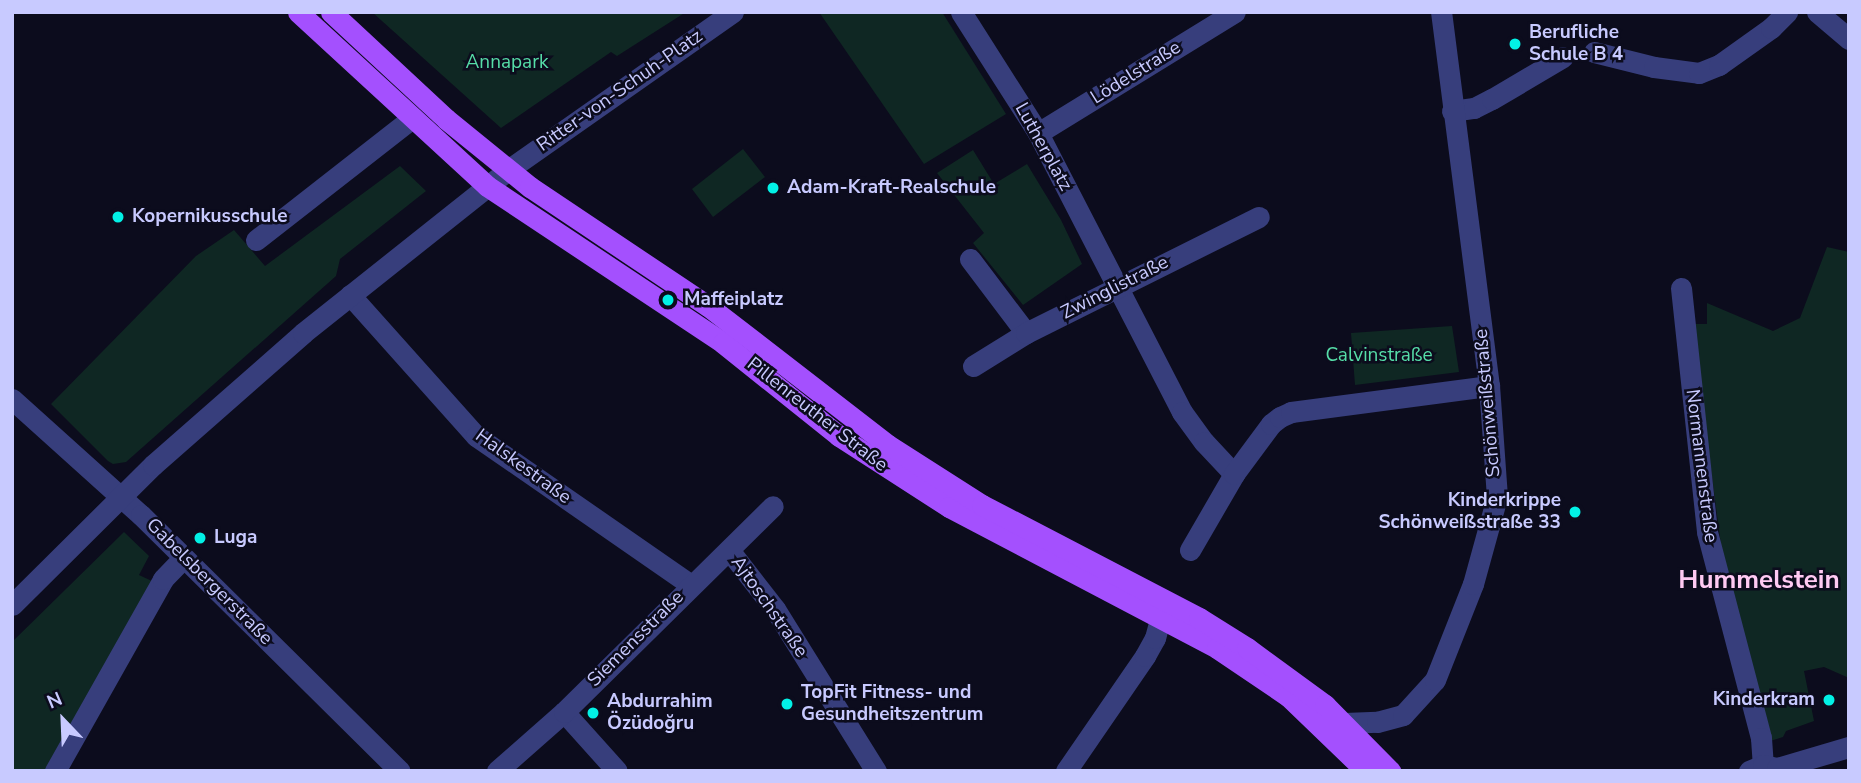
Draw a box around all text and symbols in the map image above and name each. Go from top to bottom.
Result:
place label: Berufliche Schule B 4 [1529,22,1623,66]
street label: Ritter-von-Schuh-Platz [533,25,707,157]
street label: Lödelstraße [1087,36,1185,110]
marker: Berufliche Schule B 4 [1507,36,1523,52]
park label: Annapark [466,52,548,74]
street label: Lutherplatz [1009,99,1077,195]
place label: Adam-Kraft-Realschule [787,177,996,199]
marker: Adam-Kraft-Realschule [765,180,781,196]
place label: Kopernikusschule [132,206,287,228]
marker: Kopernikusschule [110,209,126,225]
street label: Zwinglistraße [1058,251,1172,325]
place label: Maffeiplatz [684,289,783,311]
marker: Maffeiplatz [658,290,678,310]
street label: Schönweißstraße [1470,328,1506,478]
park label: Calvinstraße [1325,345,1433,367]
street label: Pillenreuther Straße [742,353,892,477]
street label: Normannenstraße [1680,388,1722,544]
street label: Halskestraße [471,425,575,509]
place label: Kinderkrippe Schönweißstraße 33 [1379,490,1561,534]
marker: Kinderkrippe Schönweißstraße 33 [1567,504,1583,520]
street label: Gabelsbergerstraße [141,514,277,650]
place label: Luga [214,527,257,549]
marker: Luga [192,530,208,546]
street label: Ajtoschstraße [726,552,812,662]
district label: Hummelstein [1678,564,1840,596]
street label: Siemensstraße [583,586,689,692]
place label: TopFit Fitness- und Gesundheitszentrum [801,682,983,726]
north arrow [28,685,98,755]
text: N [43,686,66,715]
place label: Kinderkram [1713,689,1815,711]
place label: Abdurrahim Özüdoğru [607,691,713,735]
marker: Kinderkram [1821,692,1837,708]
marker: TopFit Fitness- und Gesundheitszentrum [779,696,795,712]
marker: Abdurrahim Özüdoğru [585,705,601,721]

